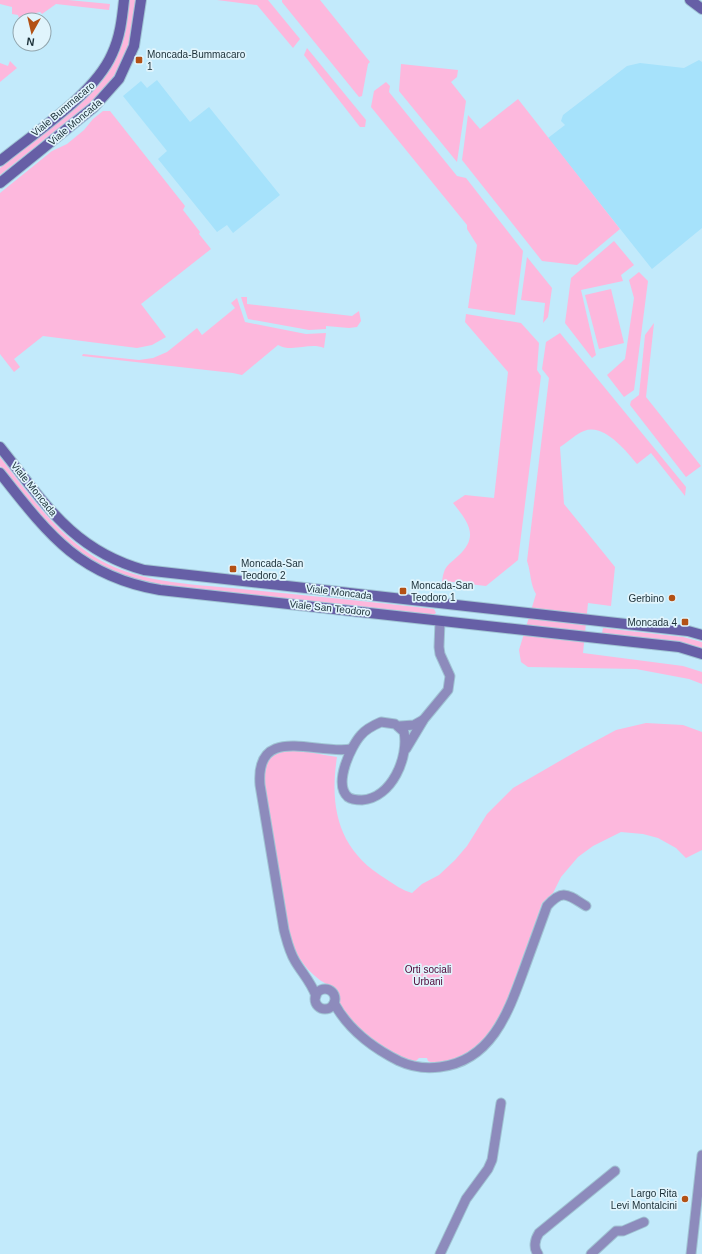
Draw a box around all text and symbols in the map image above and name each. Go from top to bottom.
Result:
north arrow [12,12,52,52]
text: N [26,35,35,48]
place label: Moncada-Bummacaro 1 [147,49,246,72]
marker: Moncada-Bummacaro 1 [134,55,144,65]
street label: Viale Bummacaro [29,79,97,139]
street label: Viale Moncada [46,96,104,147]
street label: Viale Moncada [9,460,59,518]
place label: Moncada-San Teodoro 2 [241,558,303,581]
marker: Moncada-San Teodoro 2 [228,564,238,574]
place label: Moncada-San Teodoro 1 [411,580,473,603]
street label: Viale Moncada [306,583,373,602]
marker: Moncada-San Teodoro 1 [398,586,408,596]
place label: Gerbino [628,593,664,604]
marker: Gerbino [667,593,677,603]
street label: Viale San Teodoro [289,598,371,618]
place label: Moncada 4 [628,617,677,628]
marker: Moncada 4 [680,617,690,627]
park label: Orti sociali Urbani [405,964,451,987]
place label: Largo Rita Levi Montalcini [611,1188,677,1211]
marker: Largo Rita Levi Montalcini [680,1194,690,1204]

